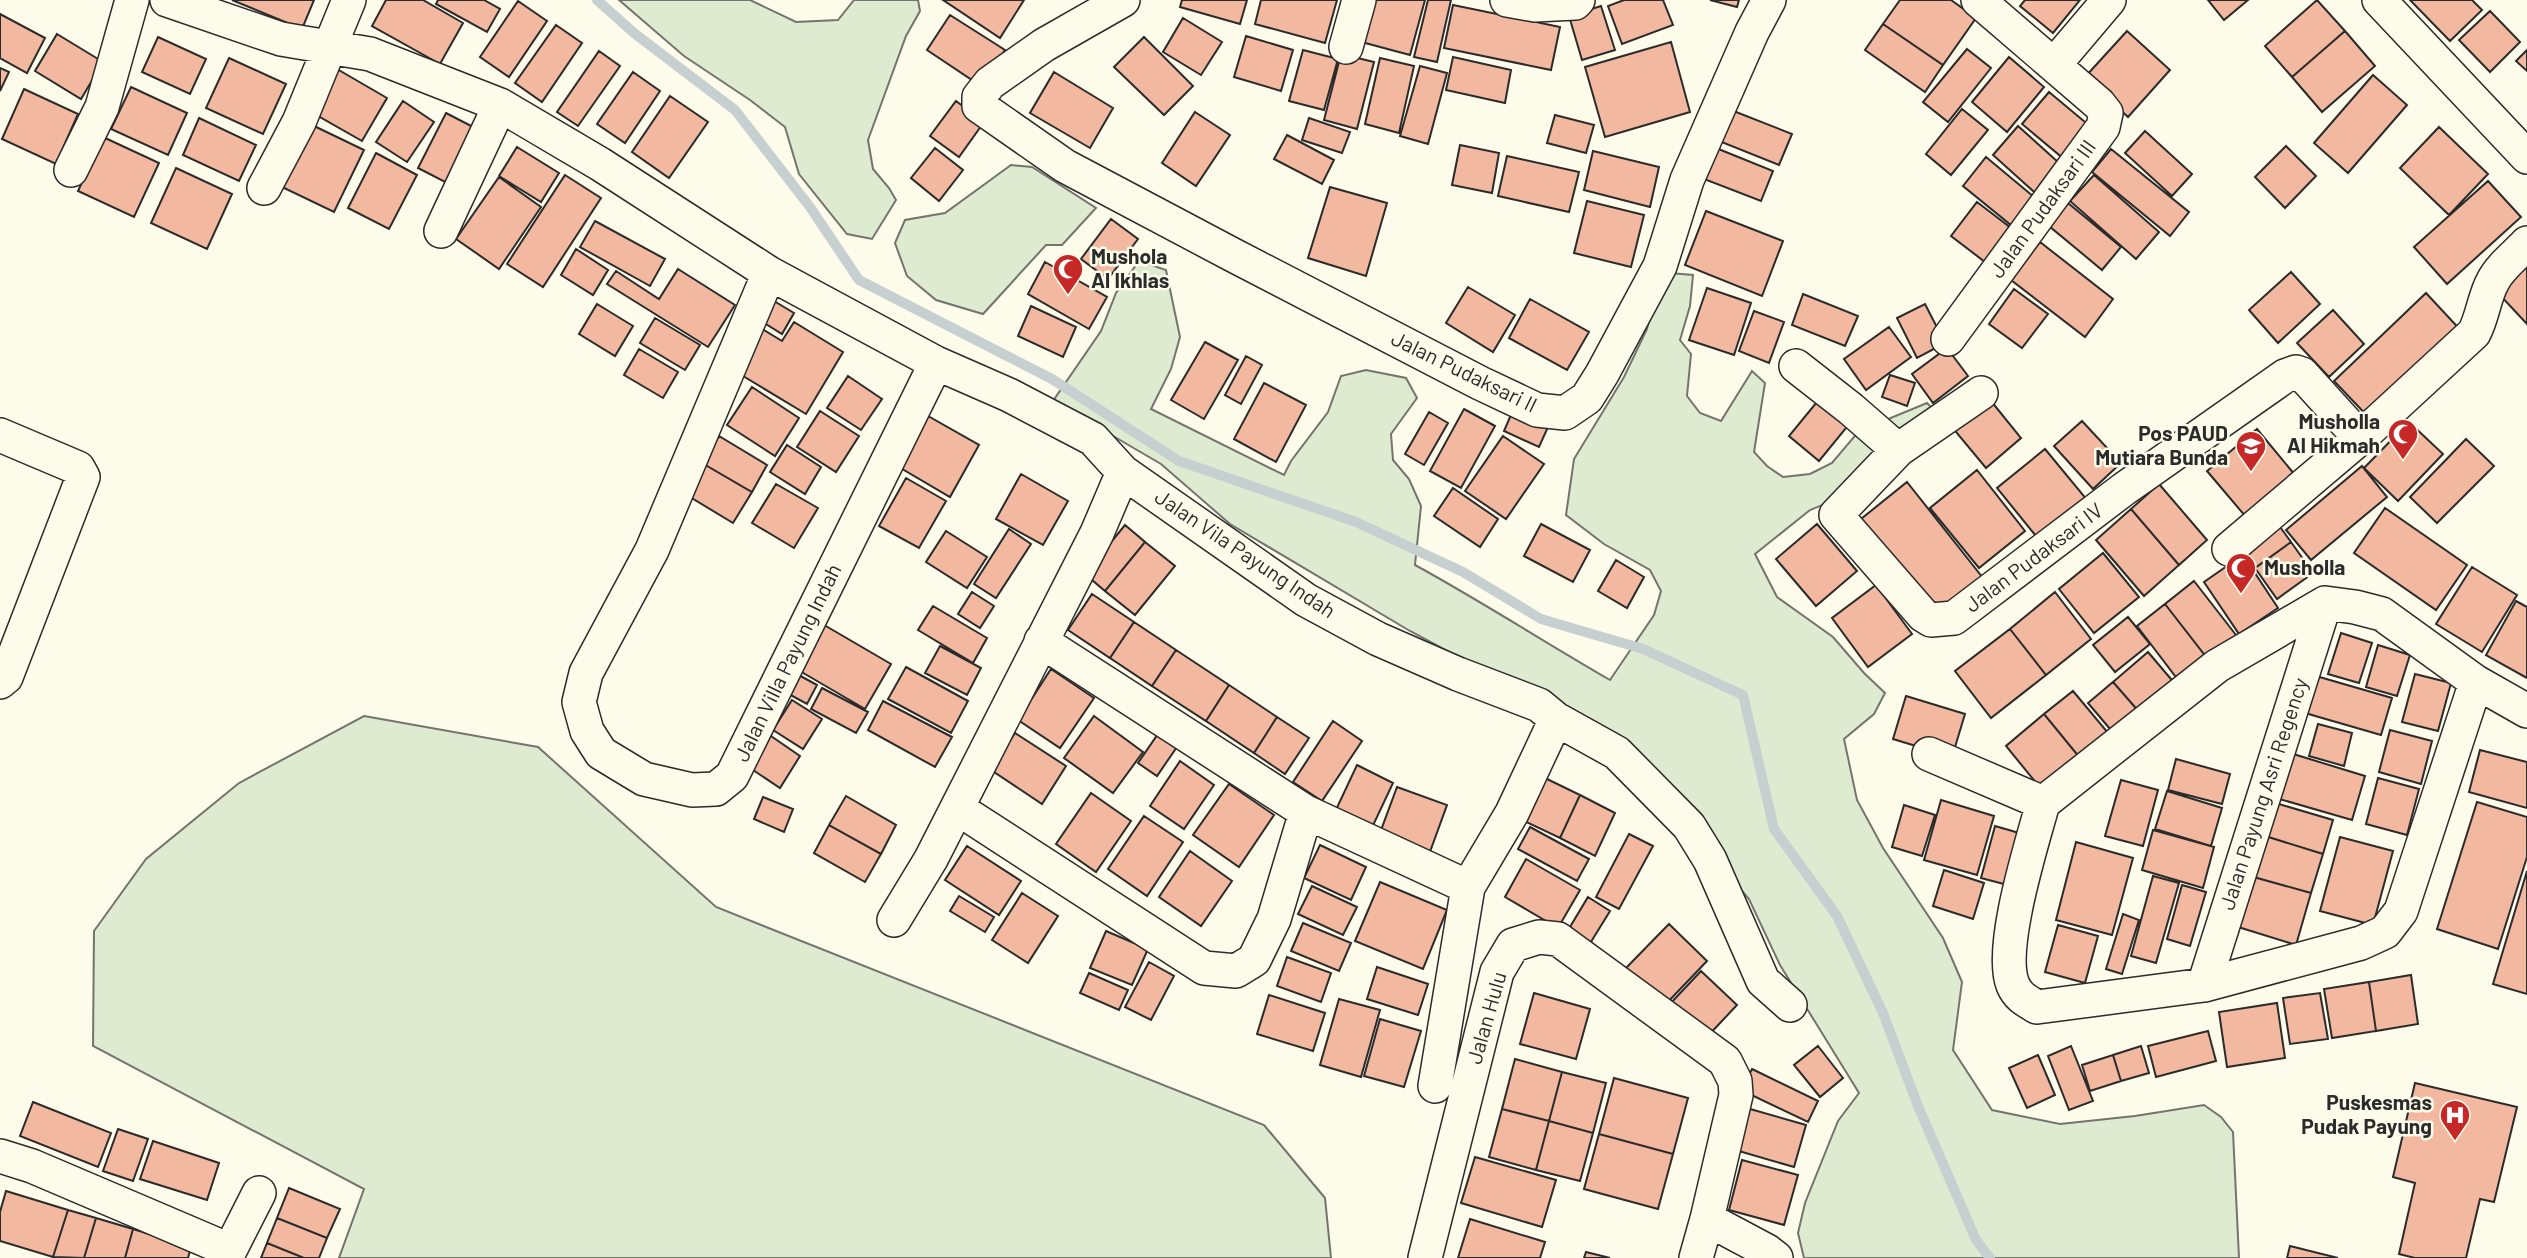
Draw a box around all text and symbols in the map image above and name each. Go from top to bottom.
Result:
street label: Jalan Pudaksari III [1983,134,2100,282]
place label: Mushola Al Ikhlas [1091,243,1169,292]
mosque icon: Mushola Al Ikhlas [1051,252,1085,296]
street label: Jalan Pudaksari II [1388,325,1542,417]
place label: Musholla Al Hikmah [2287,408,2380,457]
mosque icon: Musholla Al Hikmah [2386,417,2420,461]
place label: Pos PAUD Mutiara Bunda [2095,420,2228,469]
school or university icon: Pos PAUD Mutiara Bunda [2234,429,2268,473]
street label: Jalan Vila Payung Indah [1151,483,1341,622]
street label: Jalan Pudaksari IV [1959,497,2107,617]
mosque icon: Musholla [2224,551,2258,595]
place label: Musholla [2264,554,2345,579]
street label: Jalan Villa Payung Indah [728,559,845,765]
street label: Jalan Payung Asri Regency [2213,674,2312,913]
street label: Jalan Hulu [1460,968,1511,1067]
place label: Puskesmas Pudak Payung [2301,1089,2432,1138]
hospital icon: Puskesmas Pudak Payung [2438,1098,2472,1142]

